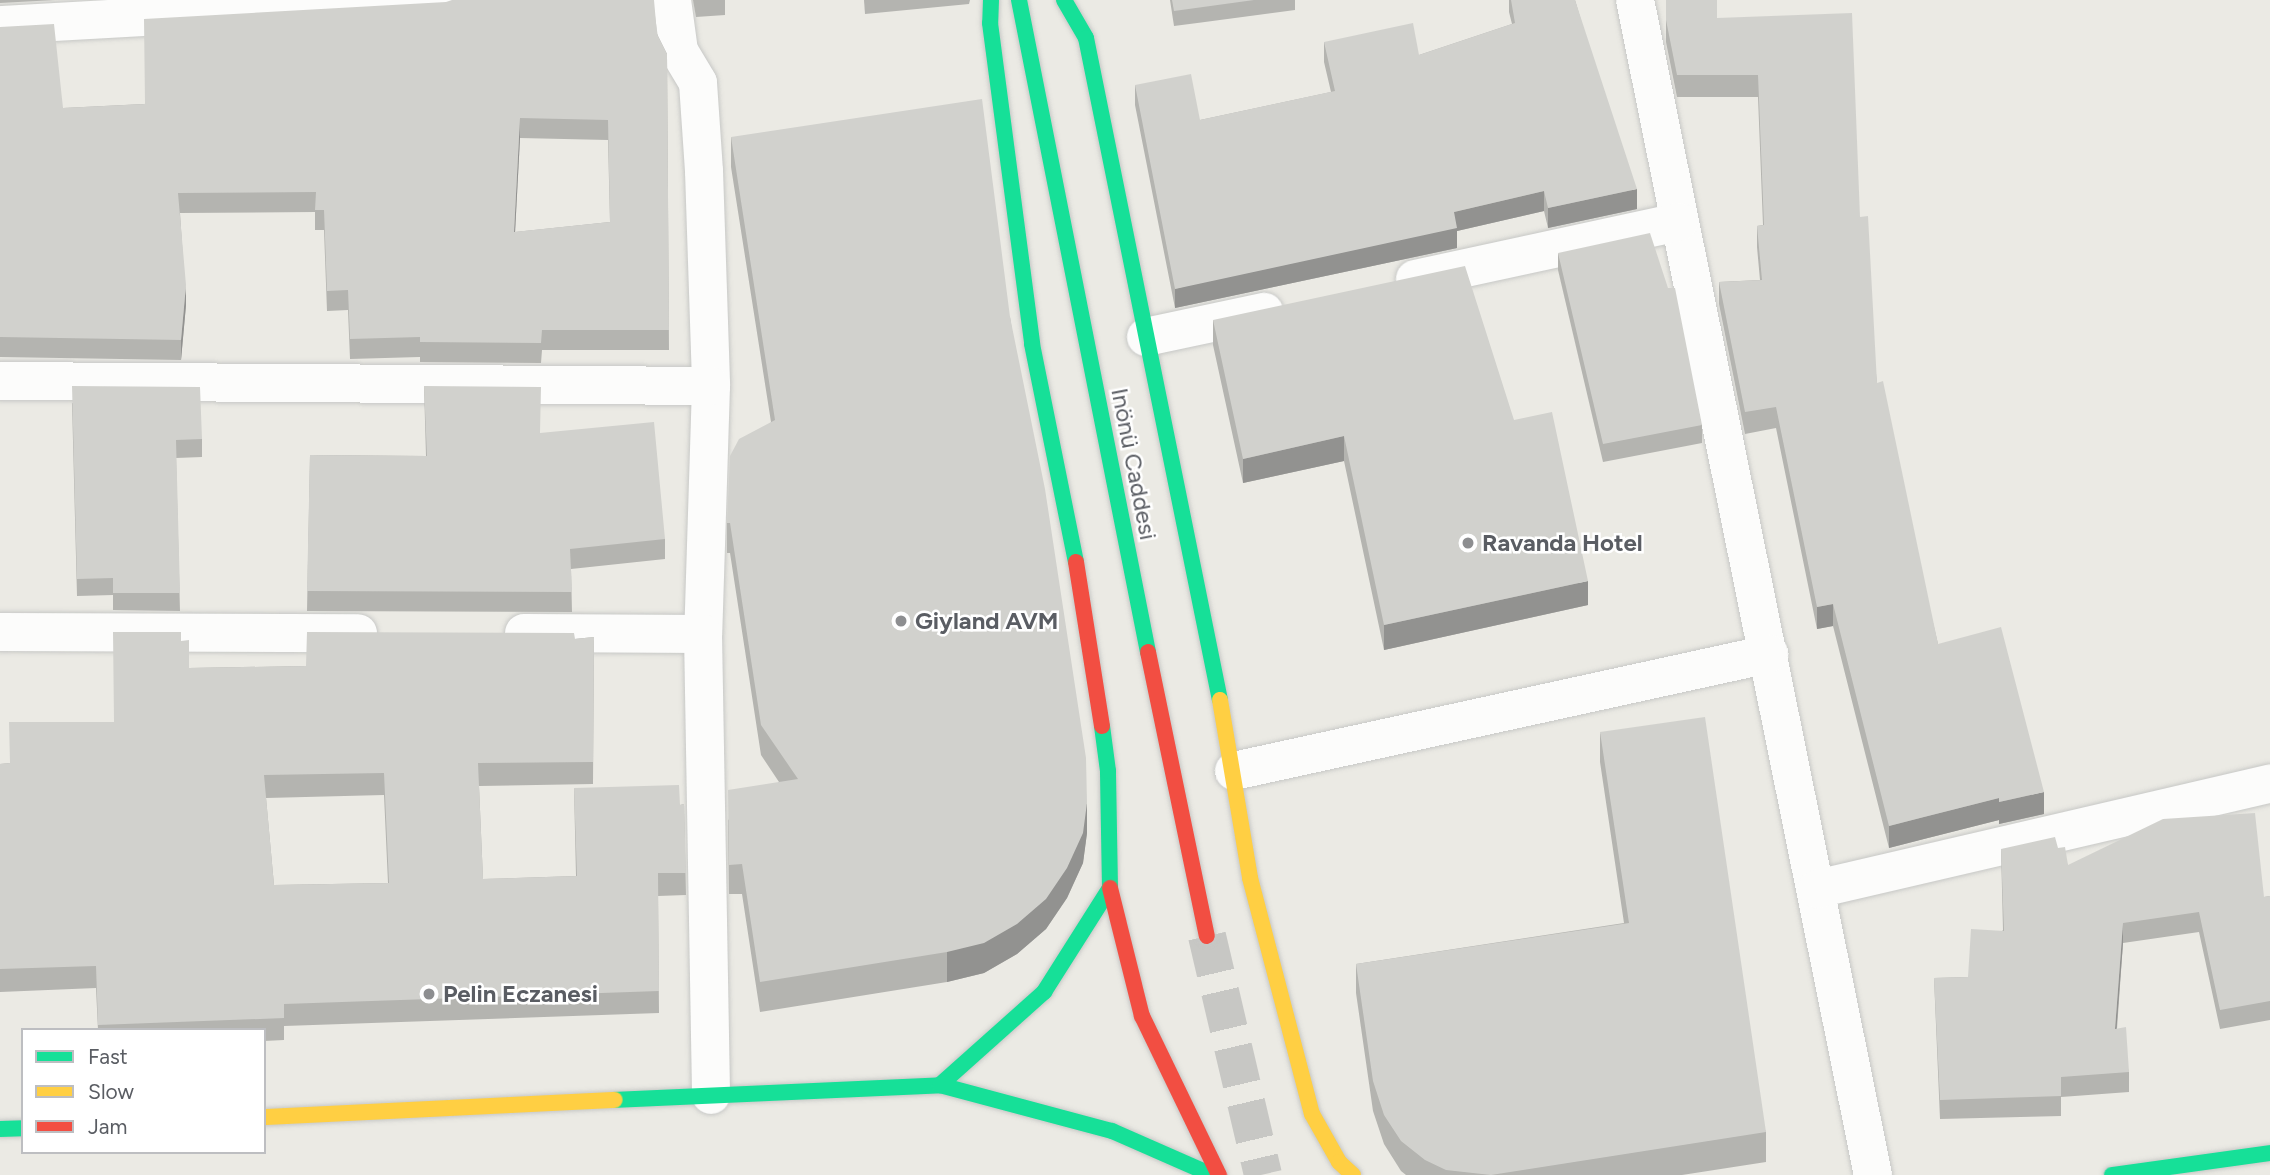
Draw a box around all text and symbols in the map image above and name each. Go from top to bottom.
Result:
street label: Inönü Caddesi [1105,386,1163,542]
place label: Ravanda Hotel [1482,529,1643,557]
marker: Ravanda Hotel [1460,535,1476,551]
place label: Giyland AVM [915,607,1058,635]
marker: Giyland AVM [893,613,909,629]
place label: Pelin Eczanesi [443,980,598,1008]
marker: Pelin Eczanesi [421,986,437,1002]
legend [21,1028,266,1154]
text: Fast [88,1044,128,1069]
text: Slow [88,1079,134,1104]
text: Jam [88,1114,127,1139]

